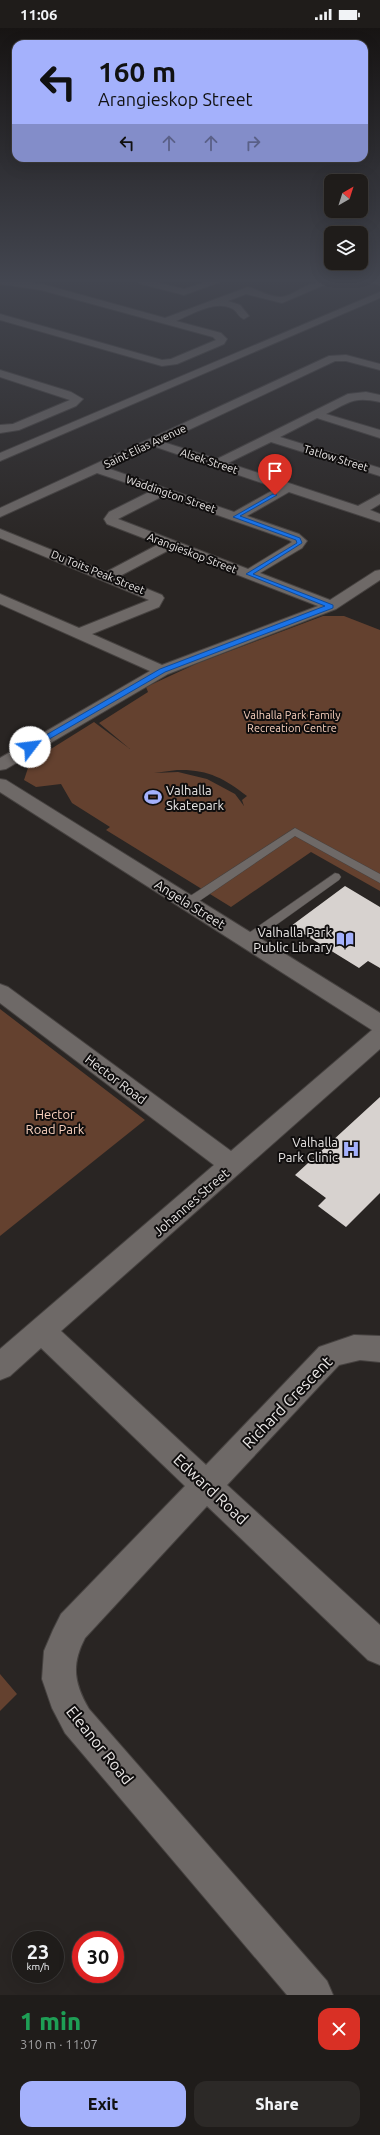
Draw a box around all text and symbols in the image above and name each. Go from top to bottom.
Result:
text: 11:06 [20,6,58,23]
icon: left [32,56,84,108]
text: 160 m [98,56,176,87]
text: Arangieskop Street [98,89,253,109]
icon: left [116,132,138,154]
icon: ahead [158,132,180,154]
icon: ahead [200,132,222,154]
icon: right [242,132,264,154]
north arrow [324,174,368,218]
map controls [324,174,368,270]
button: layers [324,226,368,270]
street label: Saint Elias Avenue [102,422,188,470]
street label: Tatlow Street [302,443,370,474]
street label: Alsek Street [179,446,240,476]
pin [258,454,292,495]
icon: arrive [264,460,286,482]
street label: Waddington Street [125,473,218,515]
street label: Arangieskop Street [146,530,239,576]
street label: Du Toits Peak Street [50,548,147,596]
park label: Valhalla Park Family Recreation Centre [244,709,341,734]
position arrow [9.0,726,51.0,768]
place label: Valhalla Skatepark [166,783,225,812]
sports icon: Valhalla Skatepark [143,787,163,807]
street label: Angela Street [152,877,228,931]
place label: Valhalla Park Public Library [253,925,332,954]
library icon: Valhalla Park Public Library [335,929,355,949]
street label: Hector Road [83,1051,149,1107]
park label: Hector Road Park [26,1107,85,1136]
place label: Valhalla Park Clinic [278,1135,338,1164]
hospital icon: Valhalla Park Clinic [341,1139,361,1159]
street label: Johannes Street [151,1166,231,1238]
street label: Richard Crescent [238,1352,336,1452]
street label: Edward Road [170,1450,252,1528]
street label: Eleanor Road [63,1702,137,1788]
speed limit sign: 30 [72,1931,124,1983]
text: 23 [27,1940,49,1963]
text: km/h [26,1961,50,1972]
text: 1 min [20,2008,81,2035]
button: close [318,2008,360,2050]
text: 310 m · 11:07 [20,2037,98,2051]
button: Exit [20,2081,186,2127]
button: Share [194,2081,360,2127]

